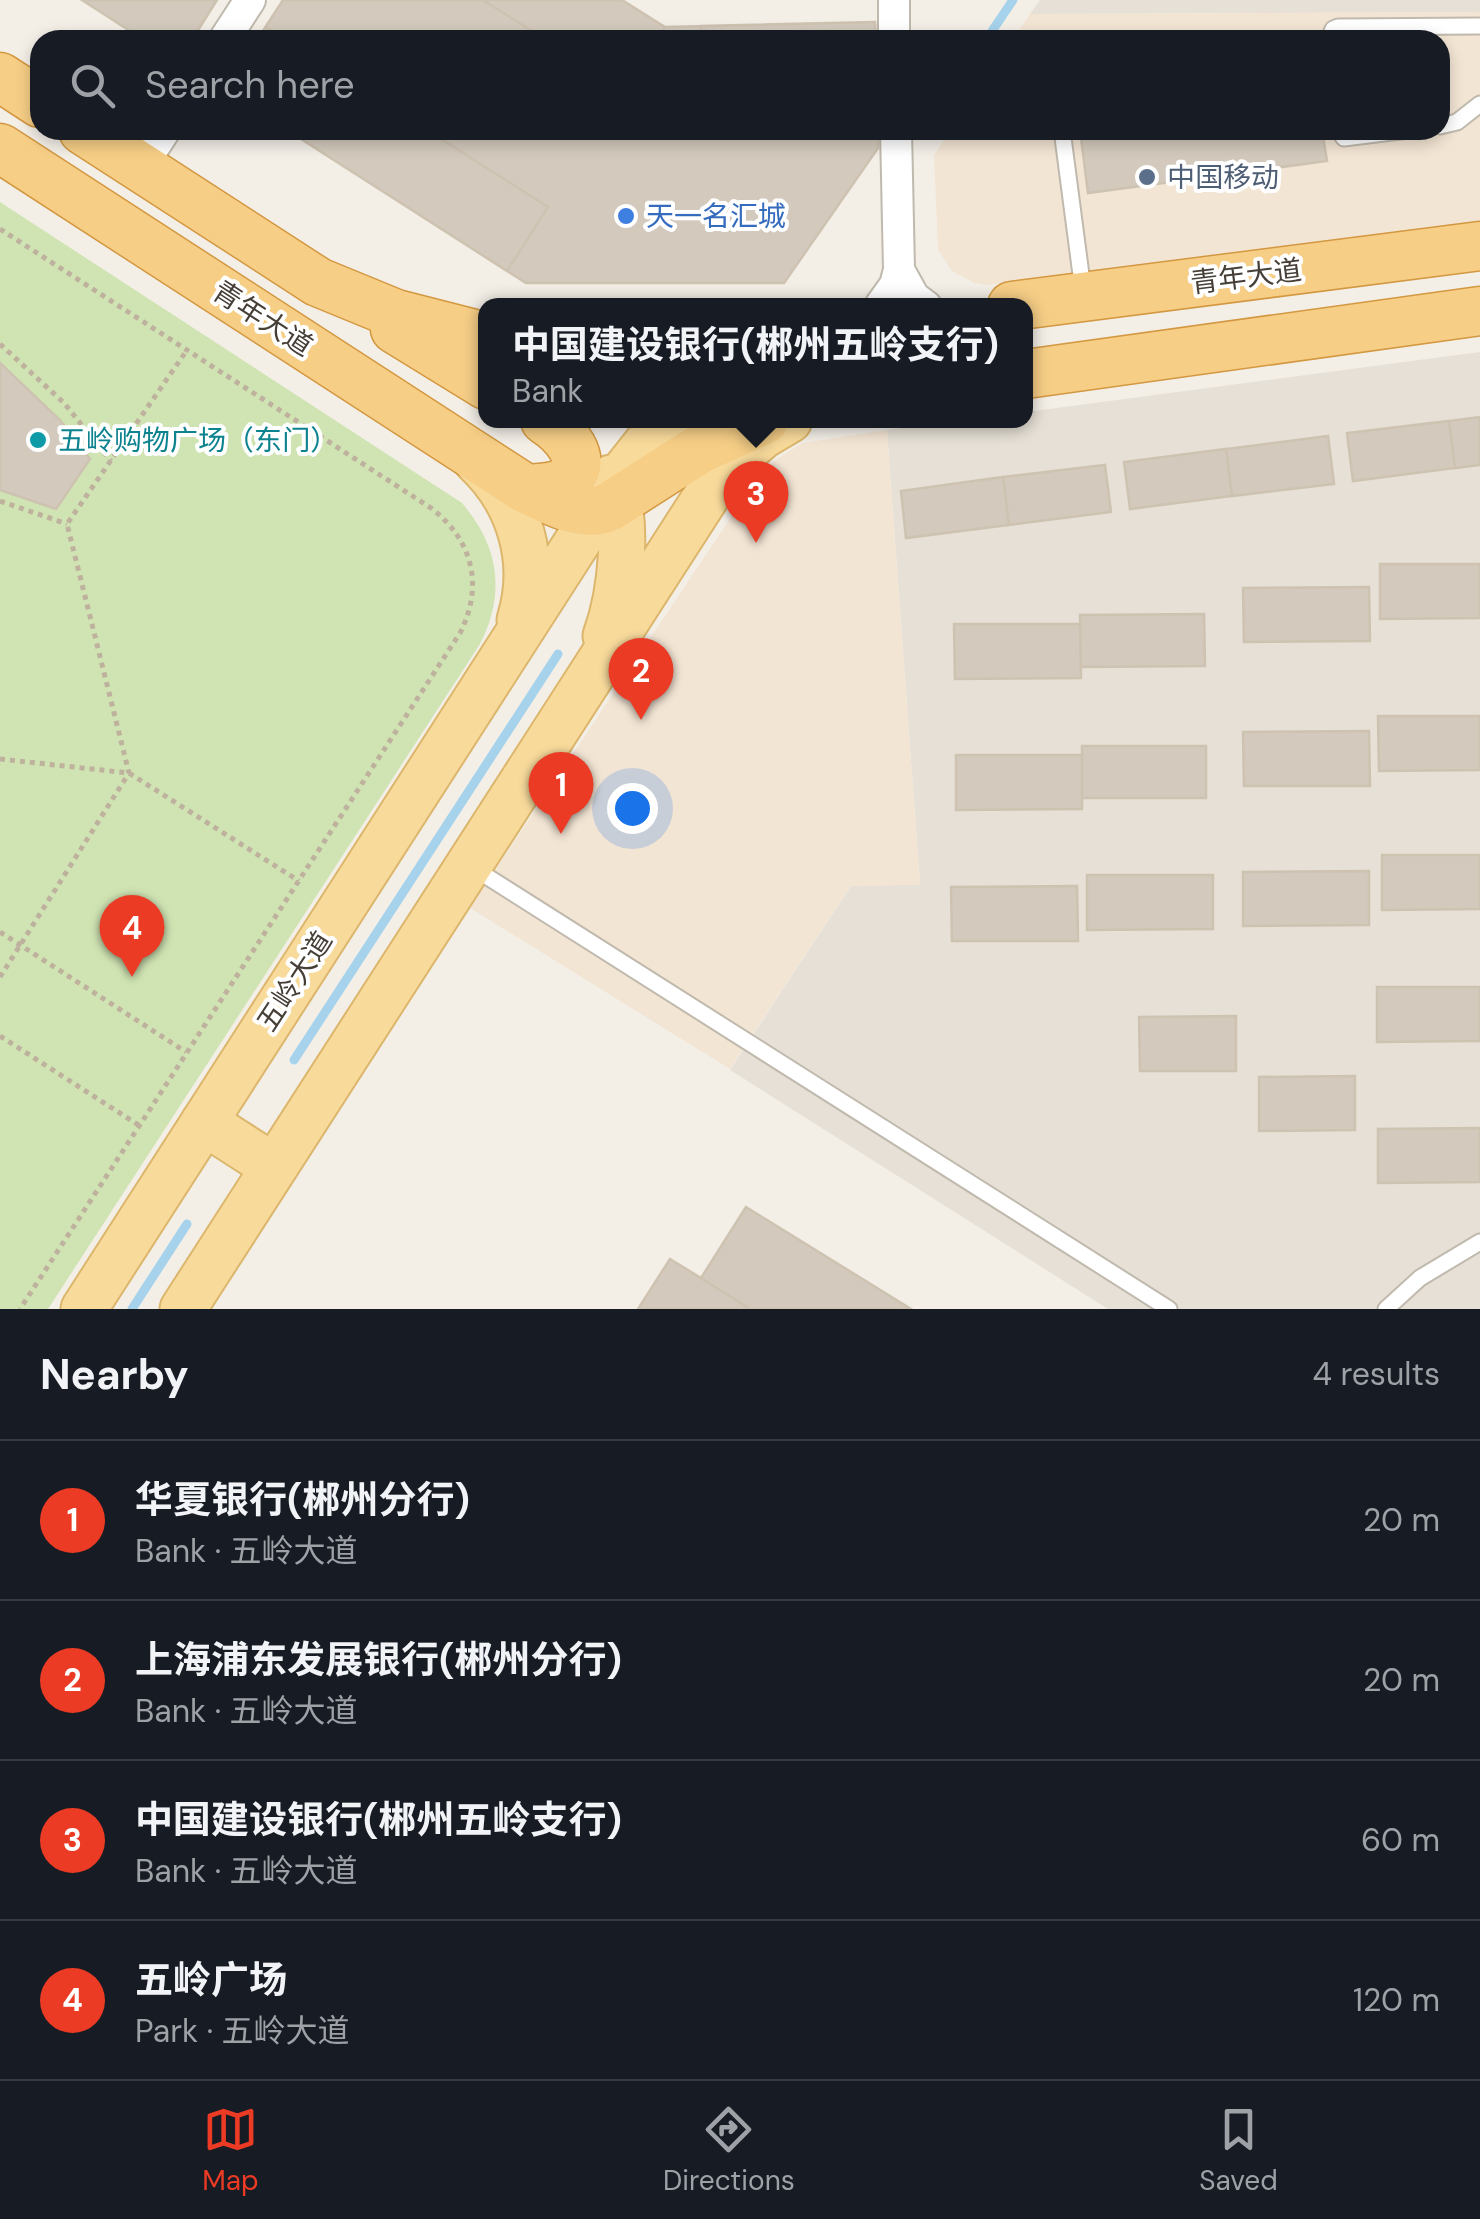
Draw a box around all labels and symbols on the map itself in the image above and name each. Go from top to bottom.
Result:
place label: 中国移动 [1167,159,1279,196]
marker: 中国移动 [1136,166,1158,188]
place label: 天一名汇城 [646,198,786,235]
marker: 天一名汇城 [615,205,637,227]
street label: 青年大道 [1188,251,1304,302]
street label: 青年大道 [206,272,320,364]
place label: 五岭购物广场（东门） [58,422,338,459]
marker: 五岭购物广场（东门） [27,429,49,451]
pin: 3 [724,460,788,543]
pin: 2 [608,638,674,720]
pin: 1 [528,752,594,834]
your location [607,783,658,834]
pin: 4 [100,894,164,977]
street label: 五岭大道 [248,924,340,1038]

